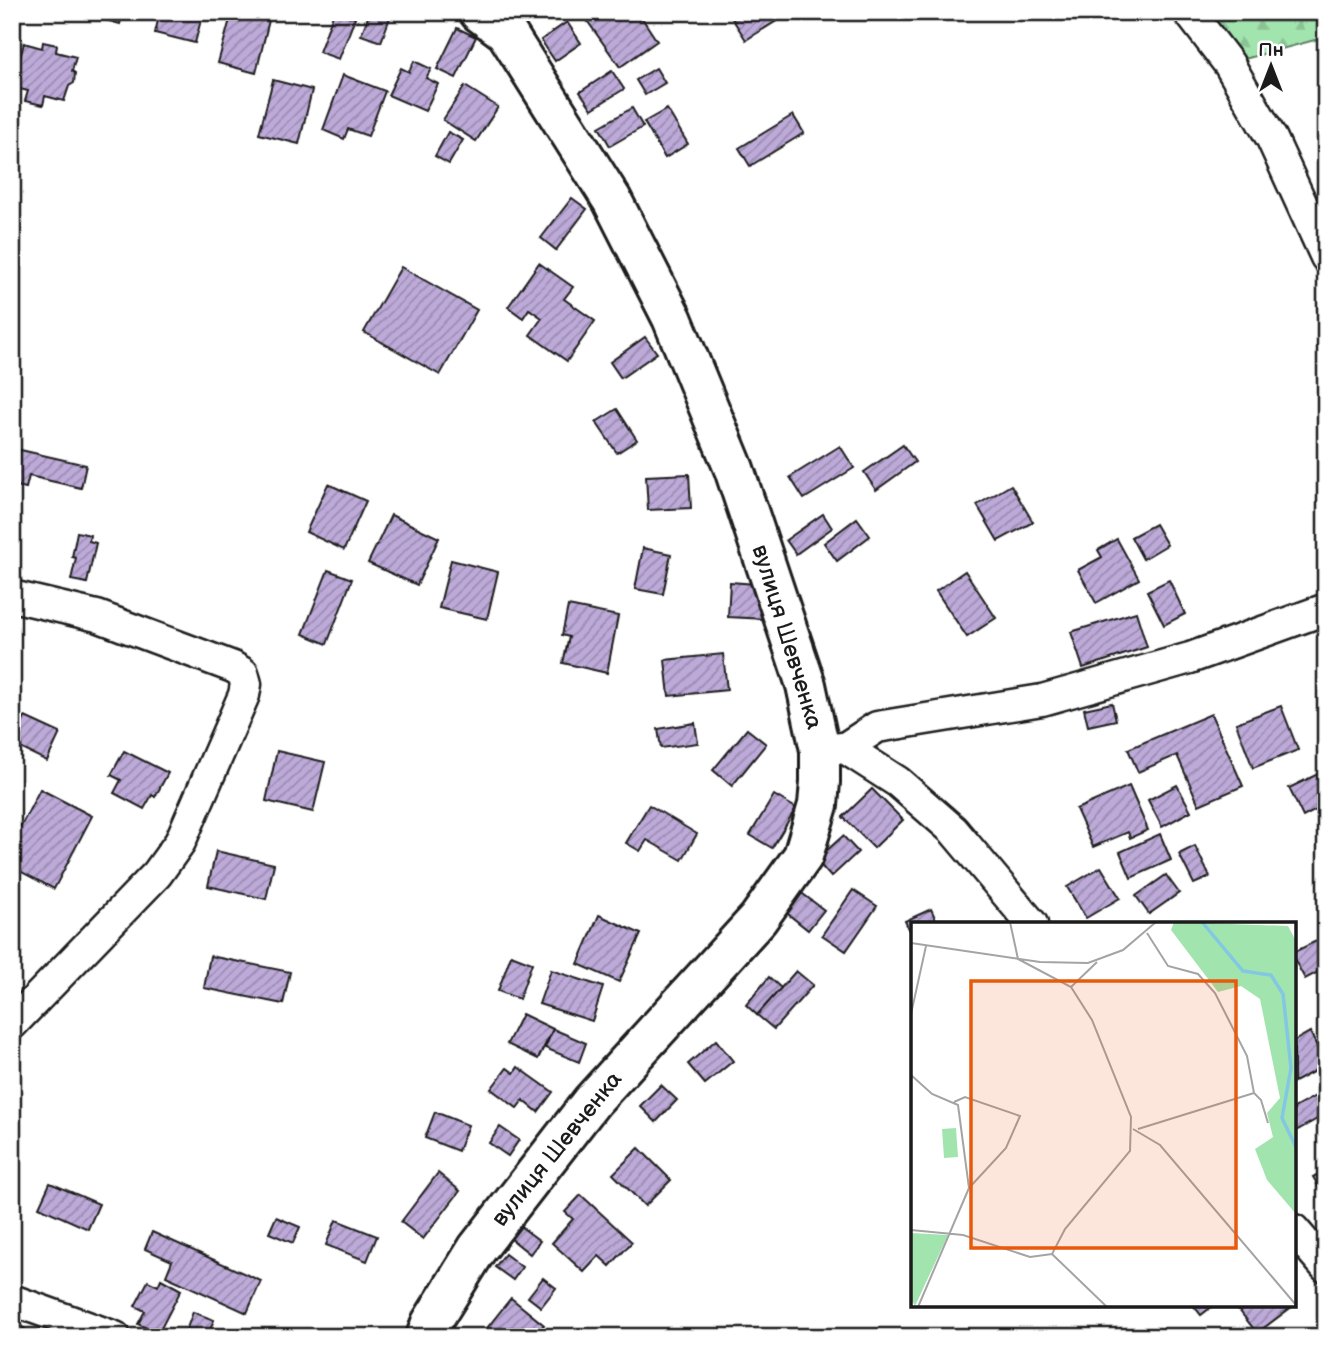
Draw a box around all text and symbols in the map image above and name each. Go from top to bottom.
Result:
north arrow [1236,32,1306,102]
text: Пн [1258,39,1284,62]
street label: вулиця Шевченка [746,541,828,733]
inset map [911,922,1296,1307]
street label: вулиця Шевченка [486,1066,628,1232]

